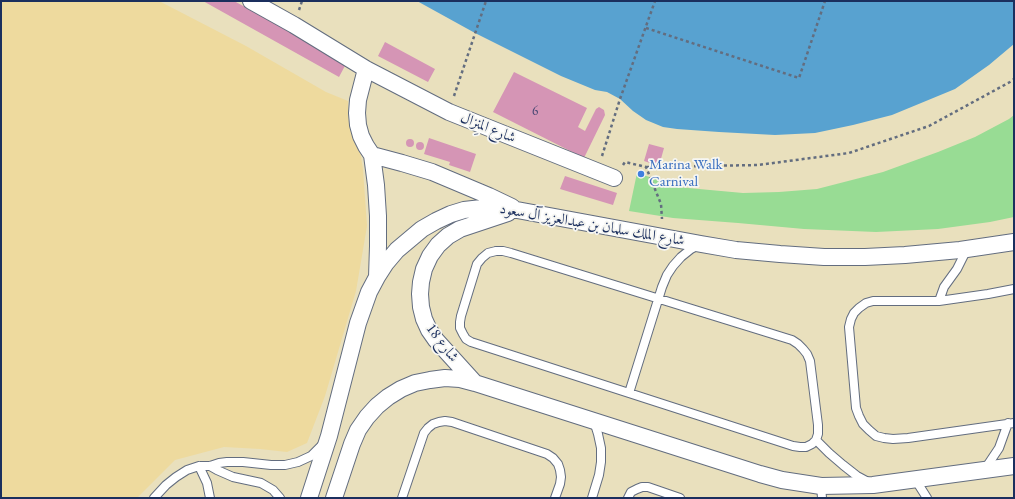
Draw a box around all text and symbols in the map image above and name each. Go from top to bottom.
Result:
house number: 6 [532,103,538,119]
street label: شارع المِنزال [458,109,518,147]
place label: Marina Walk Carnival [649,156,723,191]
marker: Marina Walk Carnival [636,169,646,179]
street label: شارع الملك سلمان بن عبدالعزيز آل سعود [498,200,686,250]
street label: شارع 18 [422,320,462,366]

